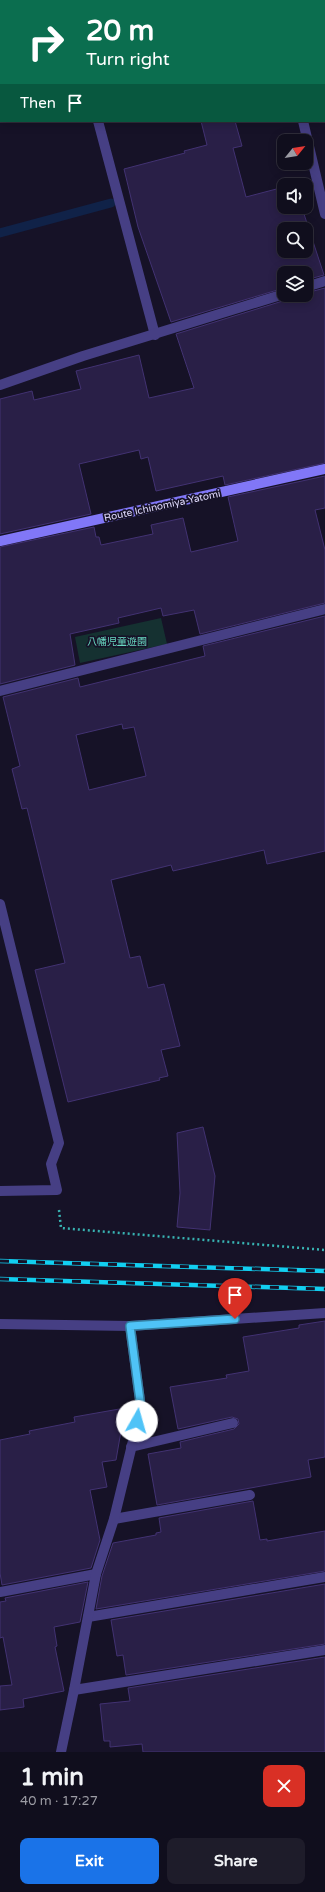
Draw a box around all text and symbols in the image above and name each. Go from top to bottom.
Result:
text: 20 m [86,14,154,48]
icon: right [20,16,72,68]
text: Turn right [86,48,170,70]
icon: arrive [64,92,86,114]
text: Then [20,94,56,112]
north arrow [277,134,313,170]
map controls [277,134,313,302]
button: sound [277,178,313,214]
button: search [277,222,313,258]
button: layers [277,266,313,302]
street label: Route Ichinomiya-Yatomi [103,488,222,524]
park label: 八幡児童遊園 [87,636,147,648]
pin [218,1278,252,1319]
icon: arrive [224,1284,246,1306]
position arrow [116,1400,158,1442]
text: 1 min [20,1763,84,1792]
button: close [263,1765,305,1807]
text: 40 m · 17:27 [20,1793,98,1809]
button: Exit [20,1838,159,1884]
button: Share [167,1838,305,1884]

